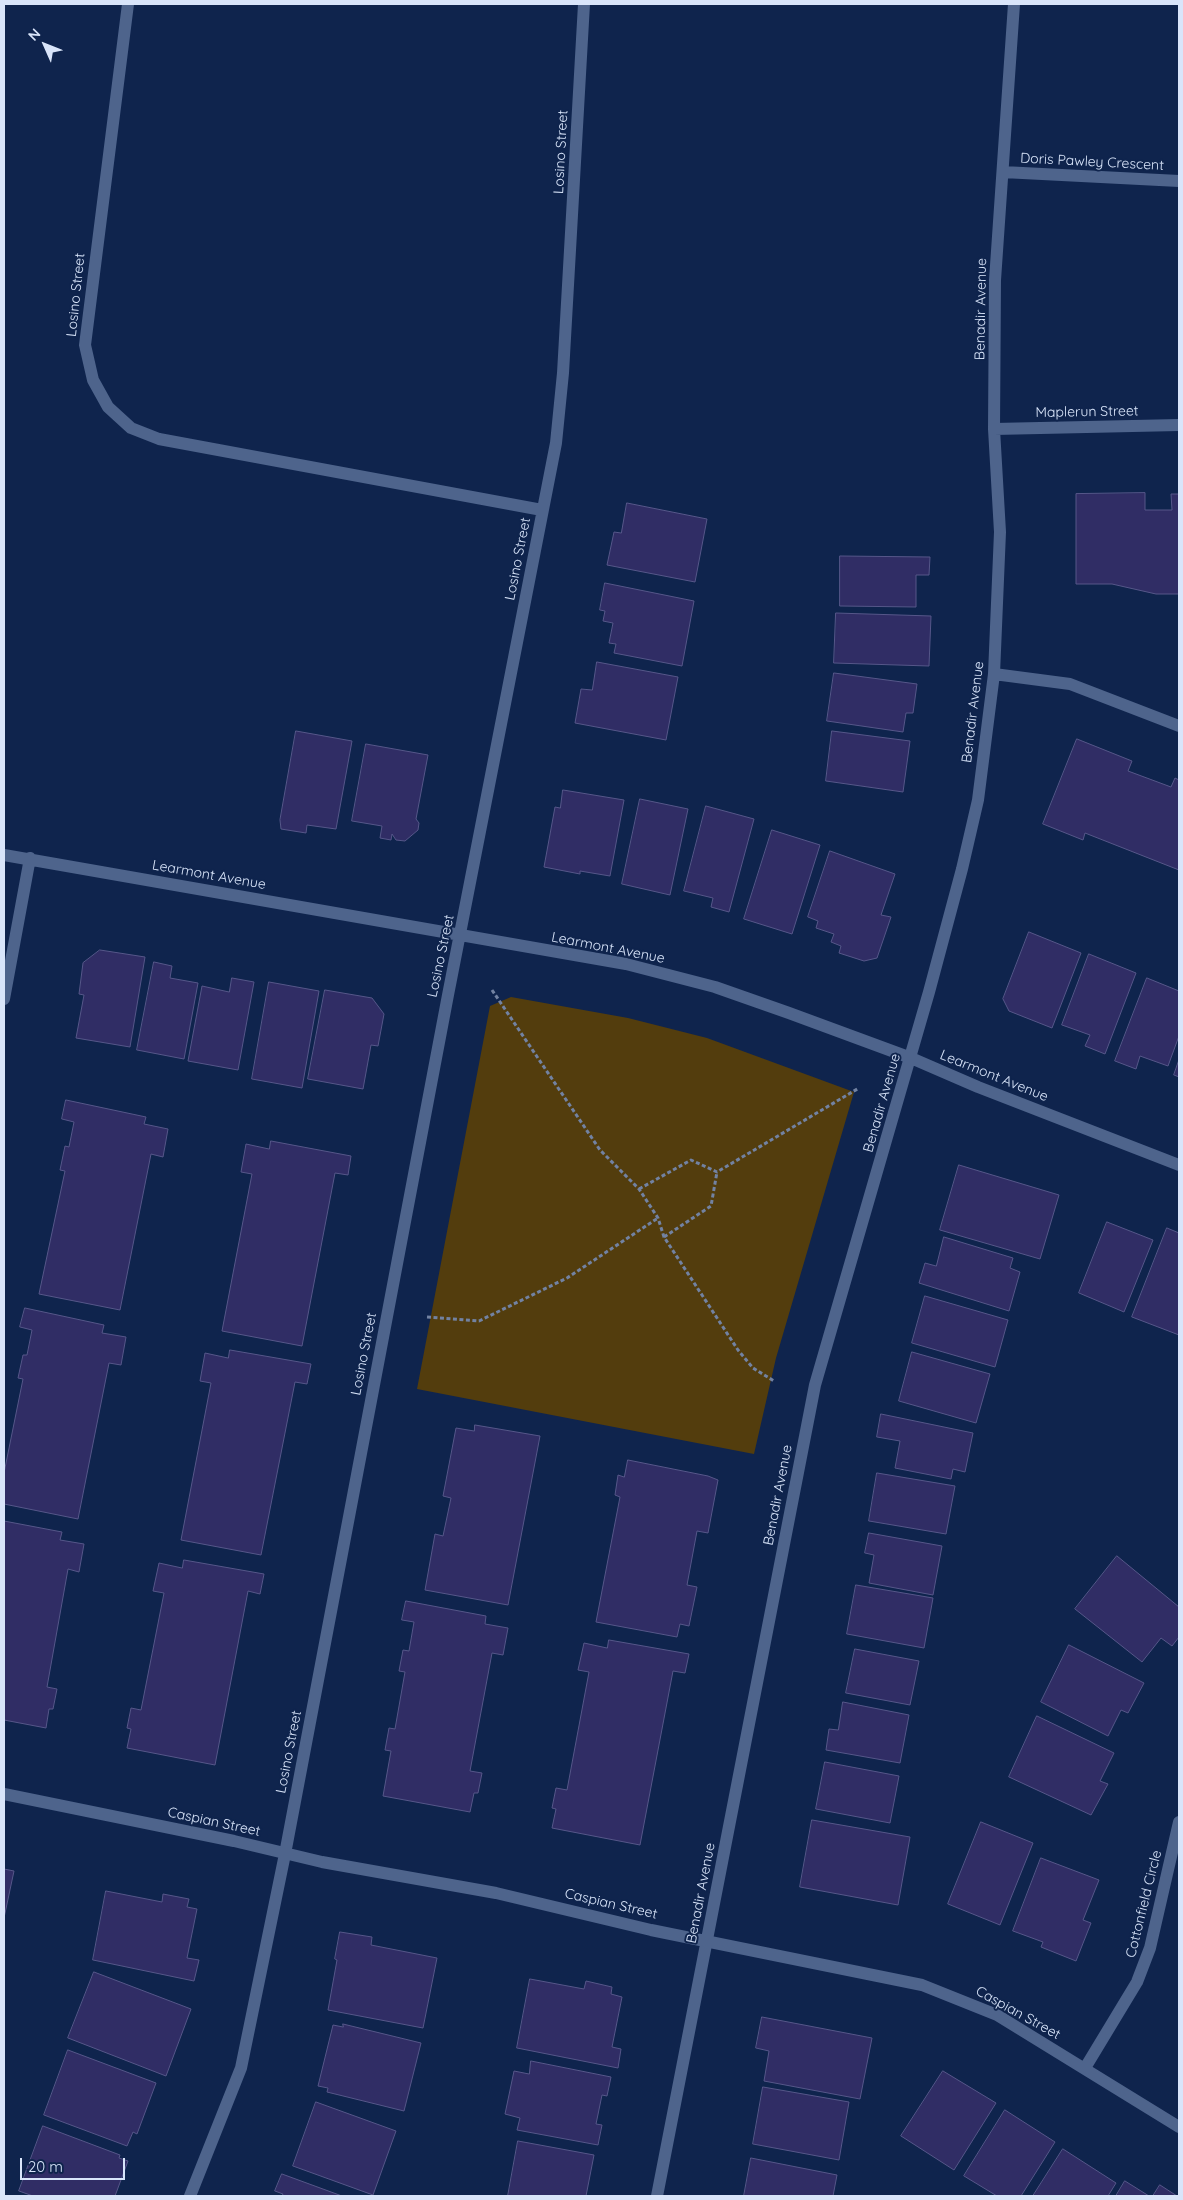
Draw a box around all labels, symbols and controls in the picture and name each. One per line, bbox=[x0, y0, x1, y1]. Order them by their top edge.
north arrow bbox=[20, 20, 70, 70]
text: N bbox=[24, 25, 44, 45]
street label: Losino Street bbox=[550, 110, 572, 194]
street label: Doris Pawley Crescent bbox=[1020, 150, 1164, 174]
street label: Losino Street bbox=[63, 252, 89, 338]
street label: Benadir Avenue bbox=[972, 258, 990, 360]
street label: Maplerun Street bbox=[1035, 403, 1139, 421]
street label: Losino Street bbox=[502, 516, 534, 602]
street label: Benadir Avenue bbox=[958, 660, 988, 764]
street label: Learmont Avenue bbox=[151, 857, 267, 893]
street label: Losino Street bbox=[424, 913, 458, 999]
street label: Learmont Avenue bbox=[550, 929, 666, 967]
street label: Learmont Avenue bbox=[938, 1047, 1050, 1105]
street label: Benadir Avenue bbox=[860, 1052, 904, 1154]
street label: Losino Street bbox=[348, 1311, 380, 1397]
street label: Benadir Avenue bbox=[760, 1443, 796, 1547]
street label: Losino Street bbox=[273, 1709, 305, 1795]
street label: Caspian Street bbox=[166, 1804, 262, 1840]
street label: Benadir Avenue bbox=[683, 1841, 719, 1945]
street label: Cottonfield Circle bbox=[1123, 1848, 1165, 1960]
street label: Caspian Street bbox=[563, 1885, 659, 1923]
street label: Caspian Street bbox=[973, 1983, 1063, 2043]
scale bar bbox=[22, 2148, 128, 2180]
text: 20 m bbox=[28, 2157, 63, 2176]

